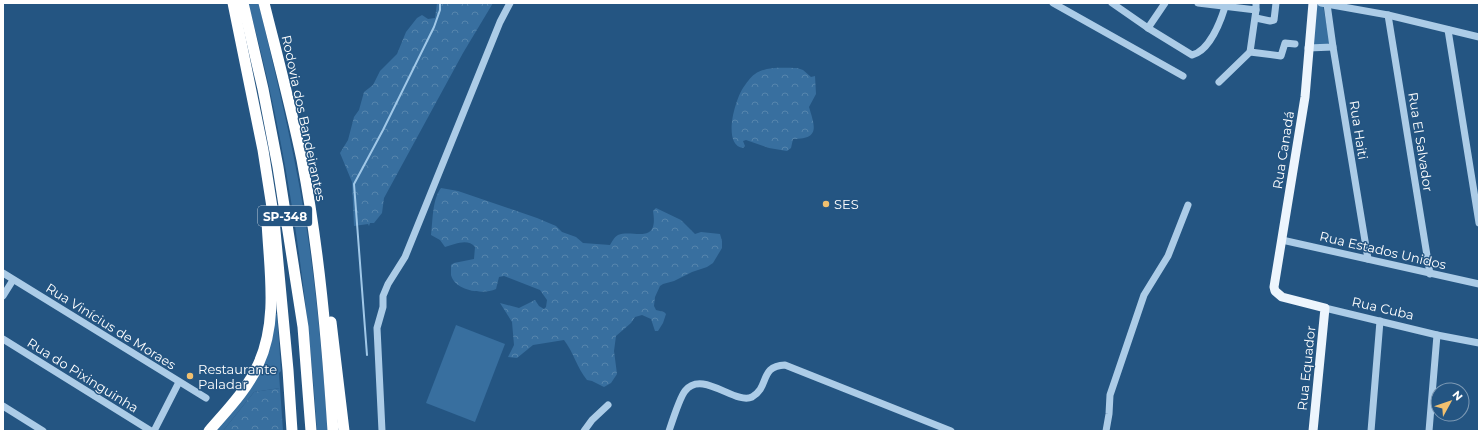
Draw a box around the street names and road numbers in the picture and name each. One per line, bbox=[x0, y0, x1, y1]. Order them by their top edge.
street label: Rodovia dos Bandeirantes bbox=[279, 33, 329, 203]
street label: Rua El Salvador bbox=[1405, 91, 1437, 193]
street label: Rua Haiti bbox=[1346, 99, 1372, 161]
street label: Rua Canadá bbox=[1269, 110, 1297, 190]
road number: SP-348 bbox=[258, 206, 312, 226]
street label: Rua Estados Unidos bbox=[1318, 228, 1448, 272]
street label: Rua Vinícius de Moraes bbox=[43, 279, 179, 373]
street label: Rua Cuba bbox=[1350, 293, 1416, 323]
street label: Rua Equador bbox=[1294, 325, 1318, 411]
street label: Rua do Pixinguinha bbox=[24, 334, 142, 416]

